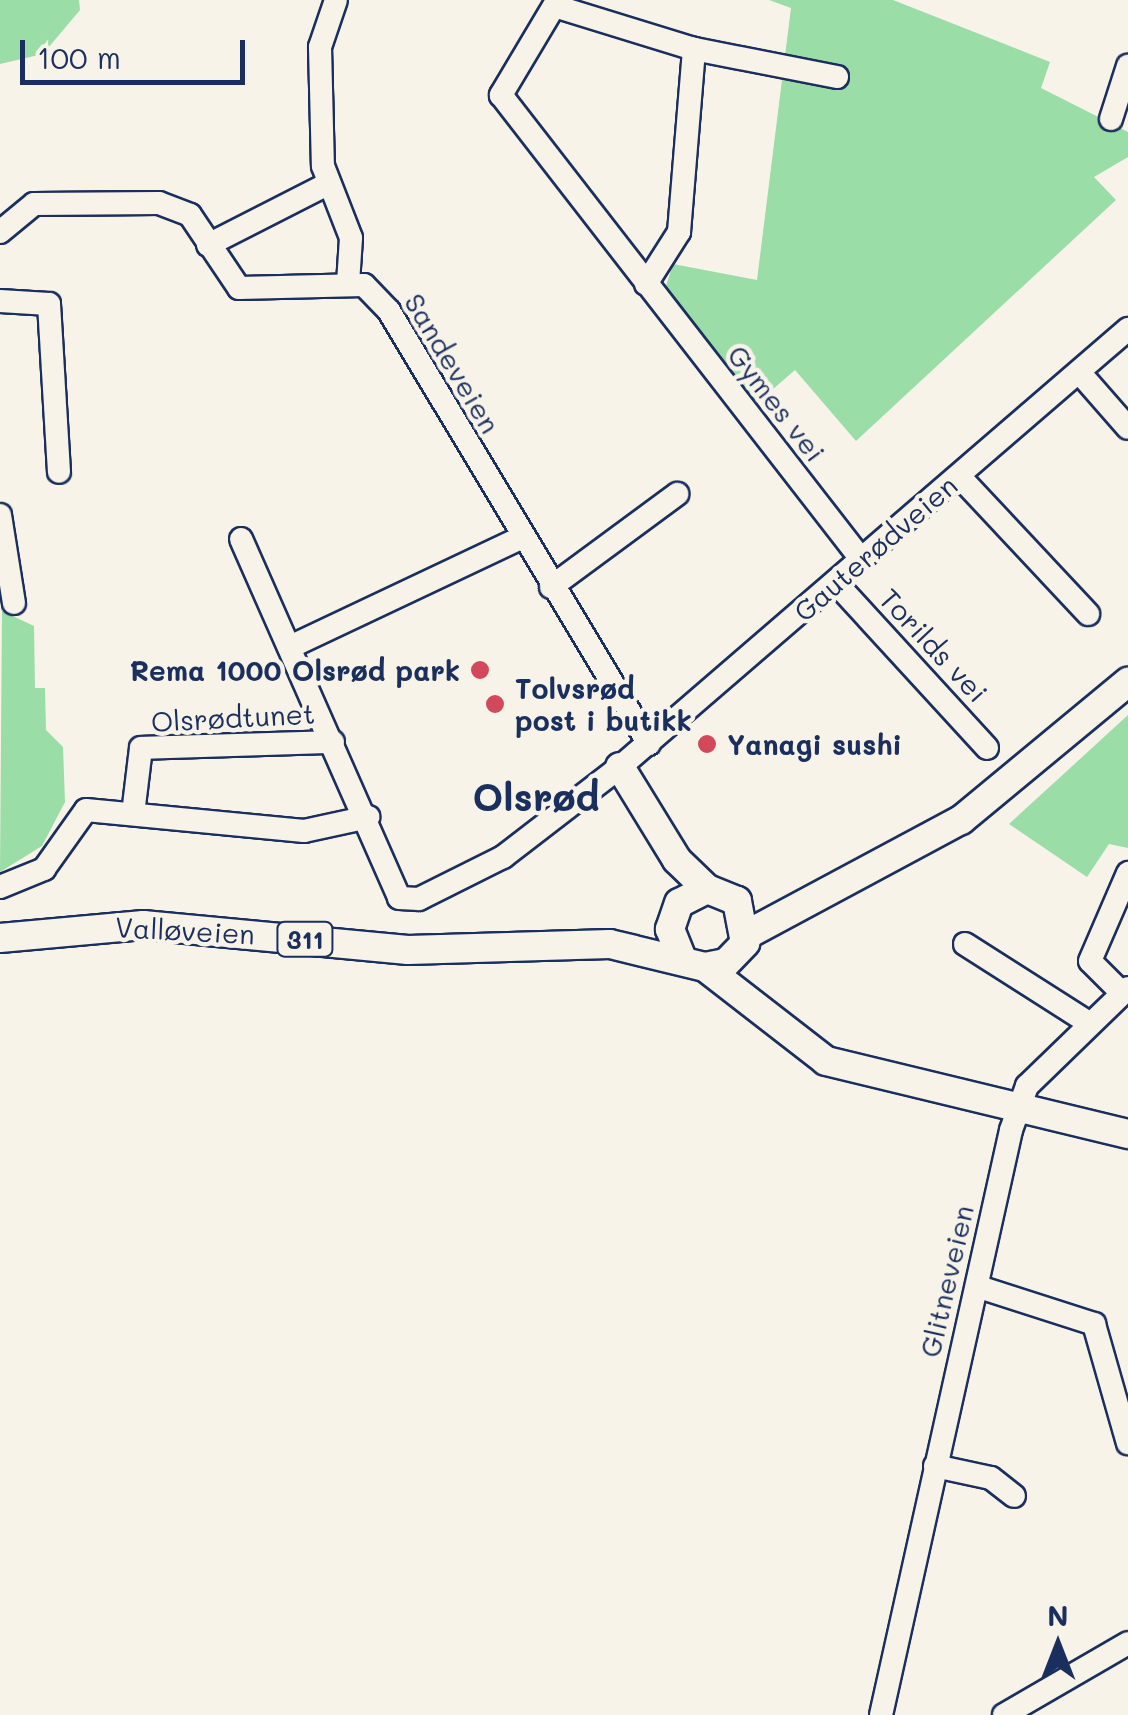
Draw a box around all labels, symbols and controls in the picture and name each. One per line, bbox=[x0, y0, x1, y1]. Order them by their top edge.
scale bar bbox=[25, 20, 250, 82]
text: 100 m bbox=[37, 37, 121, 77]
street label: Sandeveien bbox=[398, 287, 508, 439]
street label: Gymes vei bbox=[721, 338, 833, 468]
street label: Gauterødveien bbox=[786, 468, 964, 628]
street label: Torilds vei bbox=[873, 581, 995, 709]
place label: Rema 1000 Olsrød park bbox=[130, 653, 460, 687]
marker: Rema 1000 Olsrød park bbox=[469, 659, 491, 681]
place label: Tolvsrød post i butikk bbox=[515, 671, 692, 737]
marker: Tolvsrød post i butikk bbox=[484, 693, 506, 715]
street label: Olsrødtunet bbox=[150, 696, 316, 738]
place label: Yanagi sushi bbox=[727, 727, 902, 761]
marker: Yanagi sushi bbox=[696, 733, 718, 755]
district label: Olsrød bbox=[472, 774, 600, 820]
street label: Valløveien bbox=[114, 910, 256, 950]
road number: 311 bbox=[275, 919, 335, 959]
street label: Glitneveien bbox=[912, 1202, 980, 1360]
north arrow bbox=[1008, 1595, 1108, 1695]
text: N bbox=[1047, 1597, 1069, 1633]

